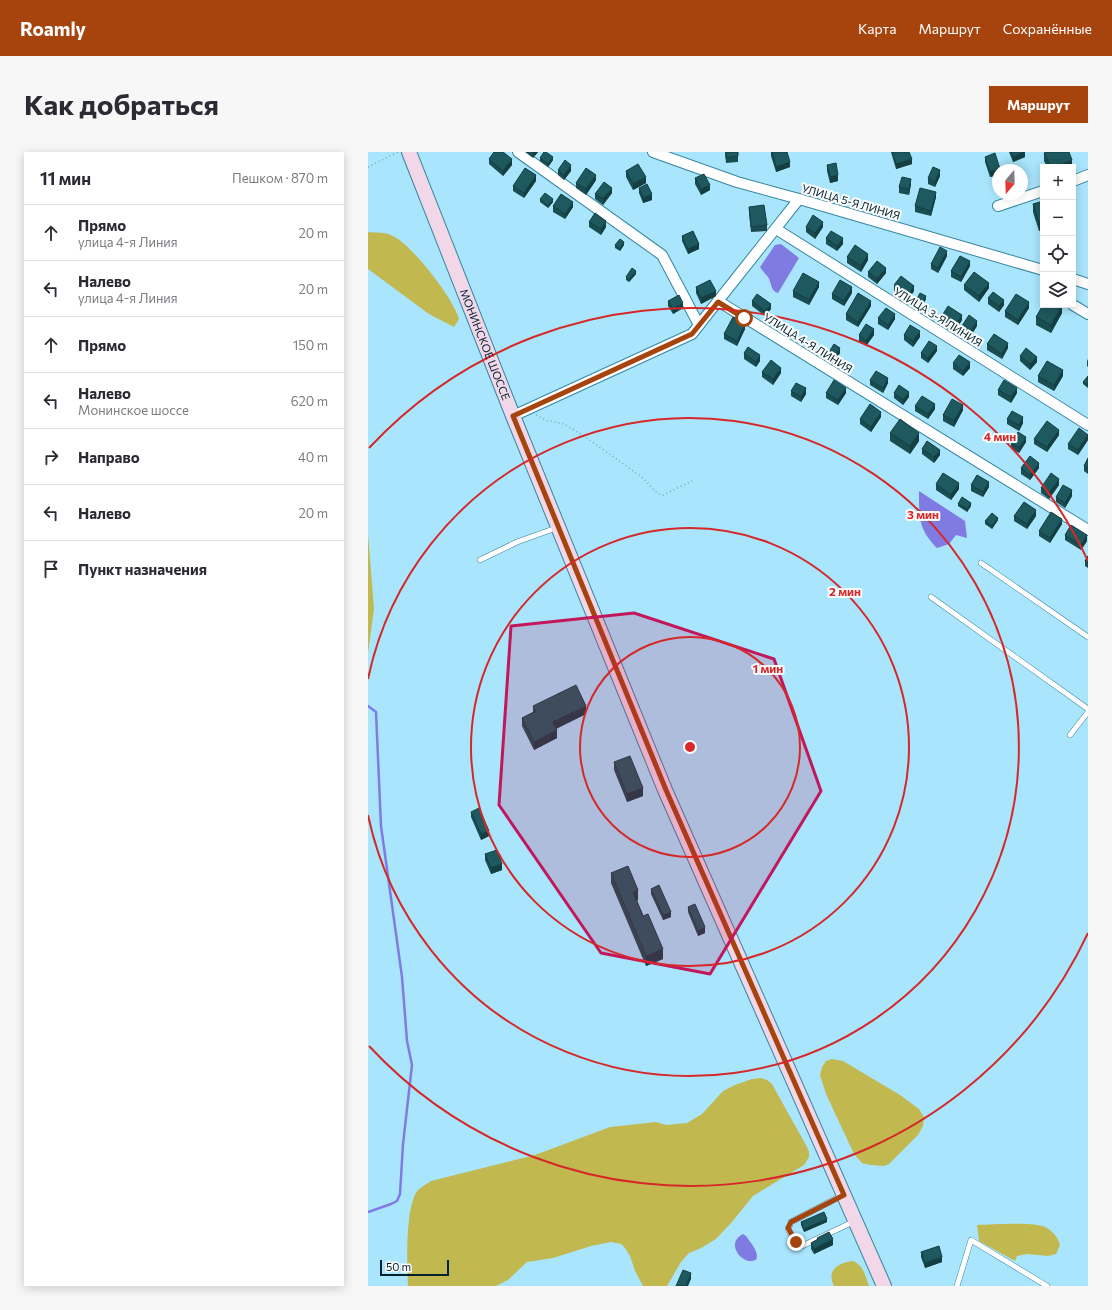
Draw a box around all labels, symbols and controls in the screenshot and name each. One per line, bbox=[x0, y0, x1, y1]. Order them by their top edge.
text: Roamly bbox=[20, 17, 86, 40]
text: Карта bbox=[858, 20, 896, 37]
text: Маршрут bbox=[918, 20, 981, 37]
text: Сохранённые bbox=[1003, 20, 1092, 37]
button: Маршрут bbox=[989, 86, 1088, 123]
text: Как добраться bbox=[24, 87, 219, 121]
north arrow bbox=[992, 164, 1028, 200]
map controls bbox=[1040, 164, 1076, 308]
button: + bbox=[1040, 164, 1076, 200]
text: 11 мин bbox=[40, 168, 91, 189]
text: Пешком · 870 m bbox=[232, 170, 328, 186]
street label: УЛИЦА 5-Я ЛИНИЯ bbox=[800, 181, 902, 222]
button: − bbox=[1040, 200, 1076, 236]
text: Прямо bbox=[78, 216, 126, 234]
icon: ahead bbox=[40, 222, 62, 244]
text: 20 m bbox=[299, 225, 328, 241]
text: улица 4-я Линия bbox=[78, 234, 178, 250]
button: locate bbox=[1040, 236, 1076, 272]
text: Налево bbox=[78, 272, 131, 290]
button: layers bbox=[1040, 272, 1076, 308]
icon: left bbox=[40, 278, 62, 300]
text: 20 m bbox=[299, 281, 328, 297]
street label: УЛИЦА 3-Я ЛИНИЯ bbox=[892, 284, 985, 349]
street label: МОНИНСКОЕ ШОССЕ bbox=[458, 287, 513, 402]
text: улица 4-я Линия bbox=[78, 290, 178, 306]
route start bbox=[735, 309, 753, 327]
street label: УЛИЦА 4-Я ЛИНИЯ bbox=[761, 310, 855, 375]
icon: ahead bbox=[40, 334, 62, 356]
text: Прямо bbox=[78, 336, 126, 354]
text: 150 m bbox=[293, 337, 328, 353]
text: Налево bbox=[78, 384, 131, 402]
icon: left bbox=[40, 390, 62, 412]
text: 620 m bbox=[291, 393, 328, 409]
text: Монинское шоссе bbox=[78, 402, 189, 418]
text: 4 мин bbox=[984, 429, 1016, 443]
icon: right bbox=[40, 446, 62, 468]
text: Направо bbox=[78, 448, 140, 466]
text: 40 m bbox=[298, 449, 328, 465]
icon: left bbox=[40, 502, 62, 524]
text: Налево bbox=[78, 504, 131, 522]
text: 20 m bbox=[299, 505, 328, 521]
text: 3 мин bbox=[907, 507, 939, 521]
icon: arrive bbox=[40, 558, 62, 580]
text: Пункт назначения bbox=[78, 560, 207, 578]
text: 2 мин bbox=[829, 584, 861, 598]
text: 1 мин bbox=[753, 661, 783, 675]
centre of rings bbox=[683, 740, 697, 754]
route end bbox=[787, 1233, 805, 1251]
scale bar bbox=[380, 1258, 449, 1277]
text: 50 m bbox=[386, 1260, 411, 1273]

